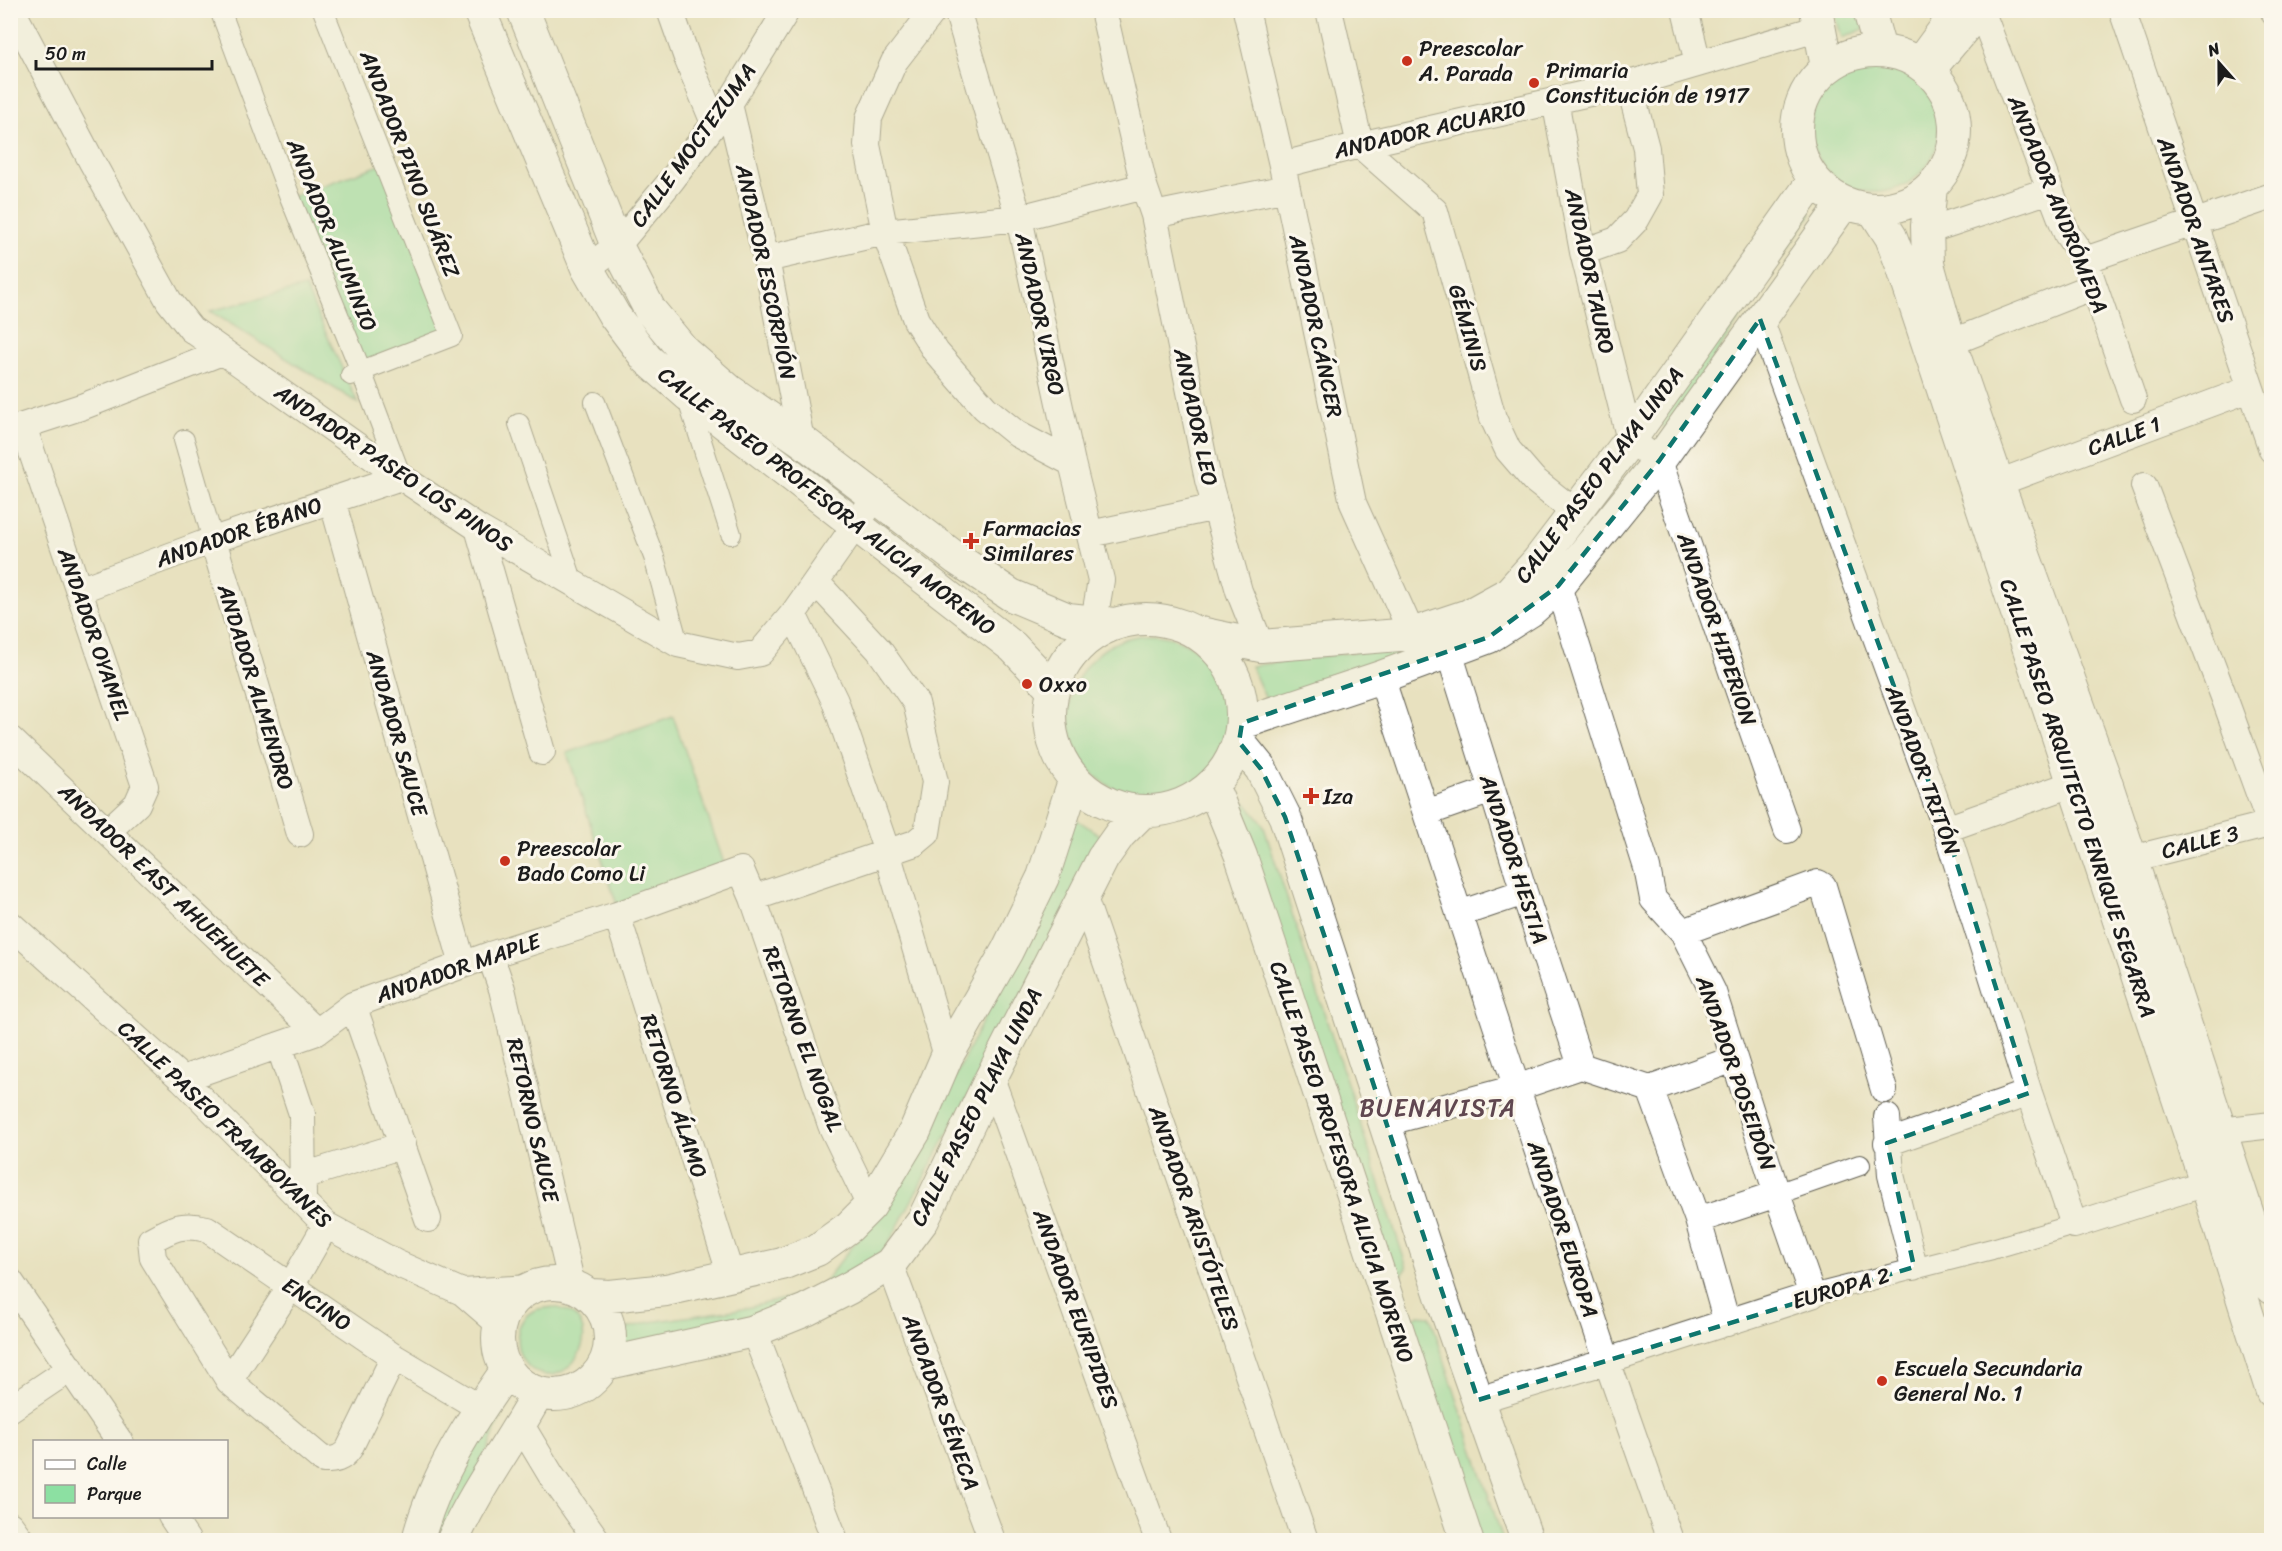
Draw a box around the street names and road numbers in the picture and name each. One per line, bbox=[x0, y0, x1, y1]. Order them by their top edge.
street label: ANDADOR PINO SUÁREZ bbox=[348, 44, 472, 284]
street label: CALLE MOCTEZUMA bbox=[620, 54, 766, 236]
street label: ANDADOR ACUARIO bbox=[1329, 88, 1530, 170]
street label: ANDADOR ANDRÓMEDA bbox=[1996, 88, 2120, 319]
street label: ANDADOR ANTARES bbox=[2145, 130, 2246, 329]
street label: ANDADOR ALUMINIO bbox=[275, 132, 389, 338]
street label: ANDADOR ESCORPIÓN bbox=[724, 159, 808, 384]
street label: ANDADOR TAURO bbox=[1553, 183, 1627, 358]
street label: ANDADOR VIRGO bbox=[1003, 228, 1076, 399]
street label: ANDADOR CÁNCER bbox=[1277, 230, 1354, 421]
street label: GÉMINIS bbox=[1437, 280, 1499, 377]
street label: ANDADOR LEO bbox=[1162, 343, 1230, 490]
street label: CALLE PASEO PROFESORA ALICIA MORENO bbox=[649, 356, 1005, 646]
street label: CALLE PASEO PLAYA LINDA bbox=[1504, 358, 1694, 592]
street label: ANDADOR PASEO LOS PINOS bbox=[266, 373, 522, 563]
street label: CALLE 1 bbox=[2082, 405, 2166, 467]
street label: ANDADOR ÉBANO bbox=[149, 485, 328, 579]
street label: ANDADOR HIPERION bbox=[1665, 526, 1769, 732]
street label: ANDADOR OYAMEL bbox=[46, 541, 142, 727]
street label: CALLE PASEO ARQUITECTO ENRIQUE SEGARRA bbox=[1988, 573, 2168, 1023]
street label: ANDADOR ALMENDRO bbox=[206, 578, 306, 795]
street label: ANDADOR SAUCE bbox=[354, 644, 440, 823]
street label: ANDADOR TRITÓN bbox=[1874, 678, 1972, 861]
street label: ANDADOR HESTIA bbox=[1468, 768, 1560, 949]
street label: ANDADOR EAST AHUEHUETE bbox=[48, 772, 280, 998]
street label: CALLE 3 bbox=[2157, 814, 2243, 870]
street label: ANDADOR MAPLE bbox=[369, 921, 547, 1015]
street label: RETORNO EL NOGAL bbox=[751, 940, 855, 1138]
street label: CALLE PASEO PROFESORA ALICIA MORENO bbox=[1258, 956, 1426, 1368]
street label: ANDADOR POSEIDÓN bbox=[1684, 969, 1788, 1176]
street label: CALLE PASEO PLAYA LINDA bbox=[899, 981, 1053, 1233]
street label: RETORNO ÁLAMO bbox=[629, 1009, 719, 1183]
street label: CALLE PASEO FRAMBOYANES bbox=[108, 1010, 342, 1238]
street label: RETORNO SAUCE bbox=[495, 1034, 571, 1208]
street label: ANDADOR ARISTÓTELES bbox=[1137, 1099, 1251, 1336]
street label: ANDADOR EUROPA bbox=[1516, 1134, 1610, 1323]
street label: ANDADOR EURIPIDES bbox=[1021, 1202, 1130, 1415]
street label: EUROPA 2 bbox=[1788, 1255, 1895, 1321]
street label: ENCINO bbox=[274, 1266, 360, 1342]
street label: ANDADOR SÉNECA bbox=[891, 1307, 991, 1496]

